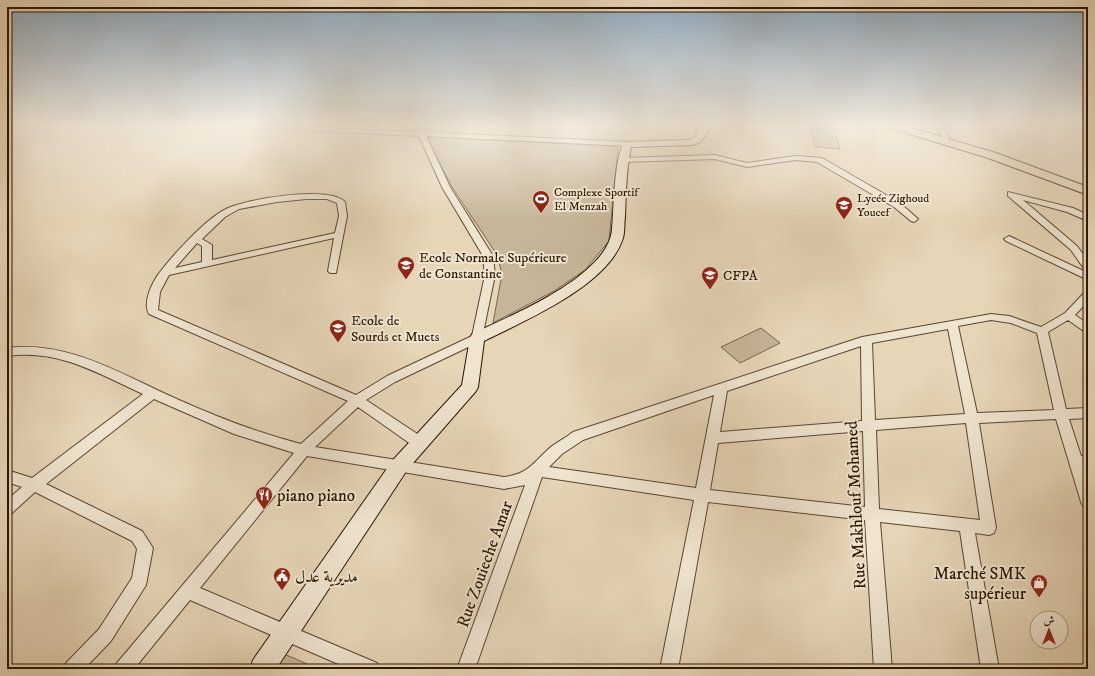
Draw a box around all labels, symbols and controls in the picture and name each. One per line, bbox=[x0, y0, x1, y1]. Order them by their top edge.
place label: Complexe Sportif El Menzah bbox=[554, 185, 640, 214]
sports icon: Complexe Sportif El Menzah bbox=[531, 189, 551, 214]
place label: Lycée Zighoud Youcef bbox=[857, 191, 929, 220]
school or university icon: Lycée Zighoud Youcef bbox=[834, 195, 854, 220]
place label: Ecole Normale Supérieure de Constantine bbox=[419, 249, 567, 283]
school or university icon: Ecole Normale Supérieure de Constantine bbox=[396, 255, 416, 280]
school or university icon: CFPA bbox=[700, 265, 720, 290]
place label: CFPA bbox=[723, 267, 759, 285]
place label: Ecole de Sourds et Muets bbox=[351, 312, 440, 346]
school or university icon: Ecole de Sourds et Muets bbox=[328, 318, 348, 343]
street label: Rue Makhlouf Mohamed bbox=[841, 420, 871, 590]
restaurant icon: piano piano bbox=[254, 485, 274, 510]
place label: piano piano bbox=[276, 485, 355, 507]
street label: Rue Zouieche Amar bbox=[452, 497, 518, 631]
place label: Marché SMK supérieur bbox=[934, 563, 1027, 605]
public building icon: مديرية عدل bbox=[272, 566, 292, 591]
place label: مديرية عدل bbox=[295, 566, 358, 588]
shop icon: Marché SMK supérieur bbox=[1029, 573, 1049, 598]
north arrow bbox=[1029, 610, 1069, 650]
text: ش bbox=[1044, 614, 1055, 628]

